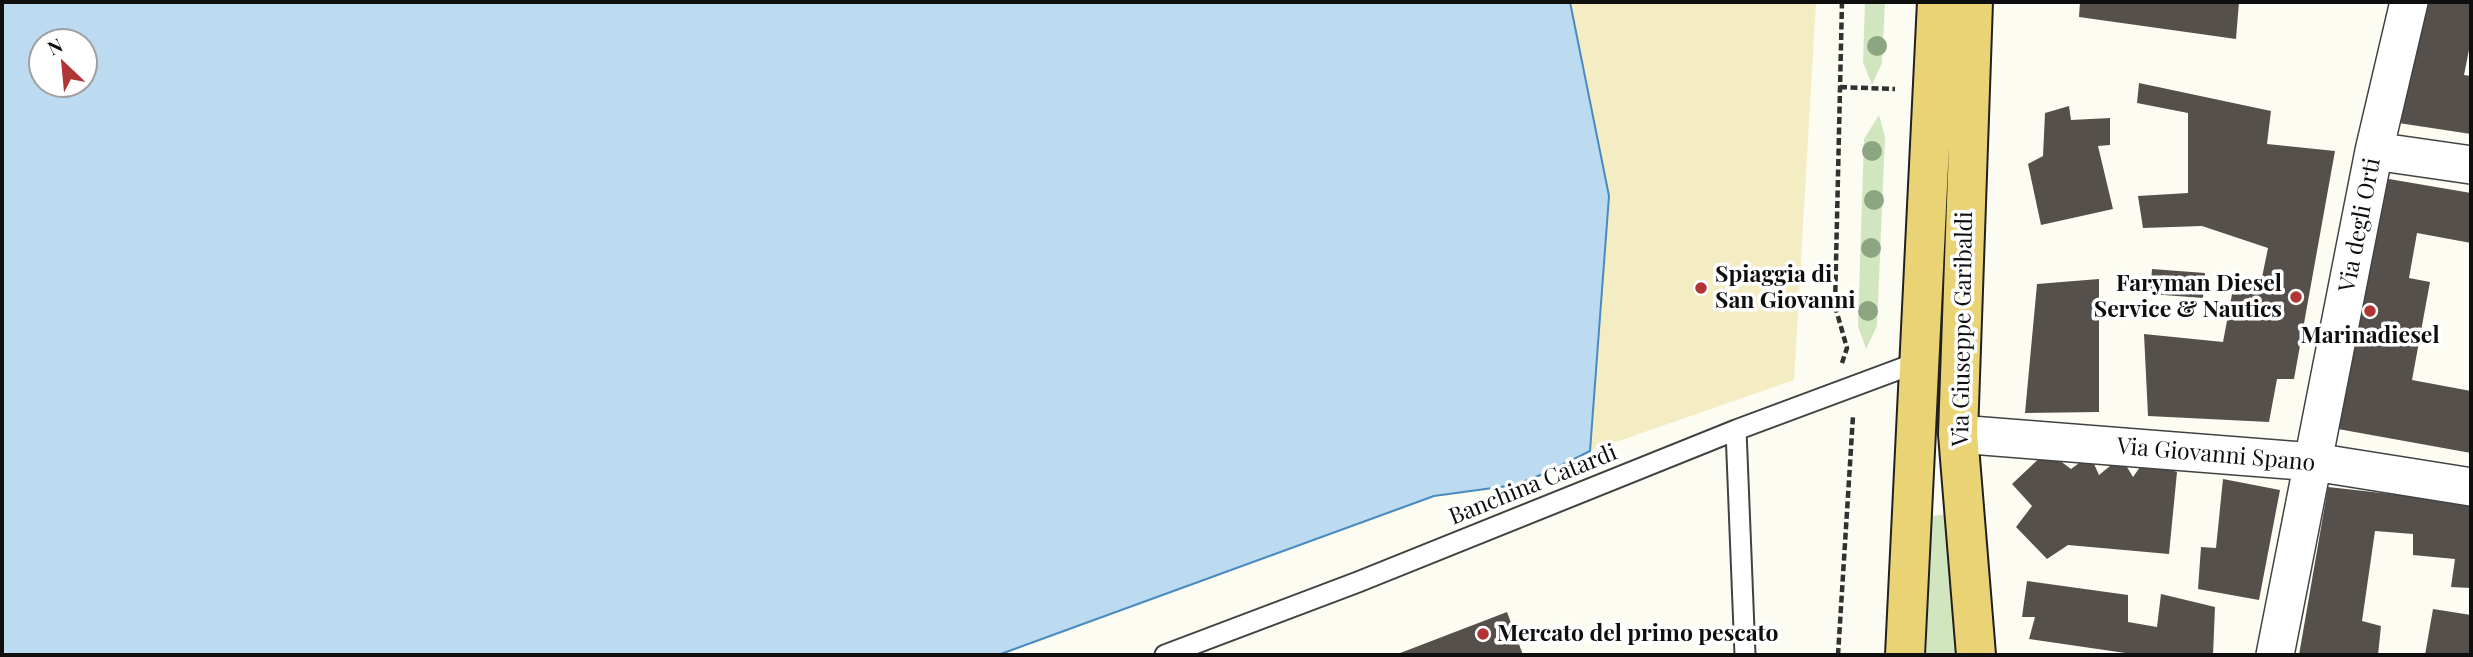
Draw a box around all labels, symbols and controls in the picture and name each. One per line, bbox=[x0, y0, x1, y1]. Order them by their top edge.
north arrow bbox=[28, 28, 98, 98]
text: N bbox=[43, 31, 67, 61]
street label: Via degli Orti bbox=[2333, 156, 2387, 294]
street label: Via Giuseppe Garibaldi bbox=[1947, 211, 1979, 447]
place label: Spiaggia di San Giovanni bbox=[1715, 261, 1856, 315]
place label: Faryman Diesel Service & Nautics bbox=[2094, 270, 2282, 324]
marker: Spiaggia di San Giovanni bbox=[1693, 280, 1709, 296]
marker: Faryman Diesel Service & Nautics bbox=[2288, 289, 2304, 305]
marker: Marinadiesel bbox=[2362, 303, 2378, 319]
place label: Marinadiesel bbox=[2300, 322, 2440, 350]
street label: Via Giovanni Spano bbox=[2116, 433, 2316, 477]
street label: Banchina Catardi bbox=[1445, 439, 1621, 531]
place label: Mercato del primo pescato bbox=[1497, 620, 1779, 648]
marker: Mercato del primo pescato bbox=[1475, 626, 1491, 642]

